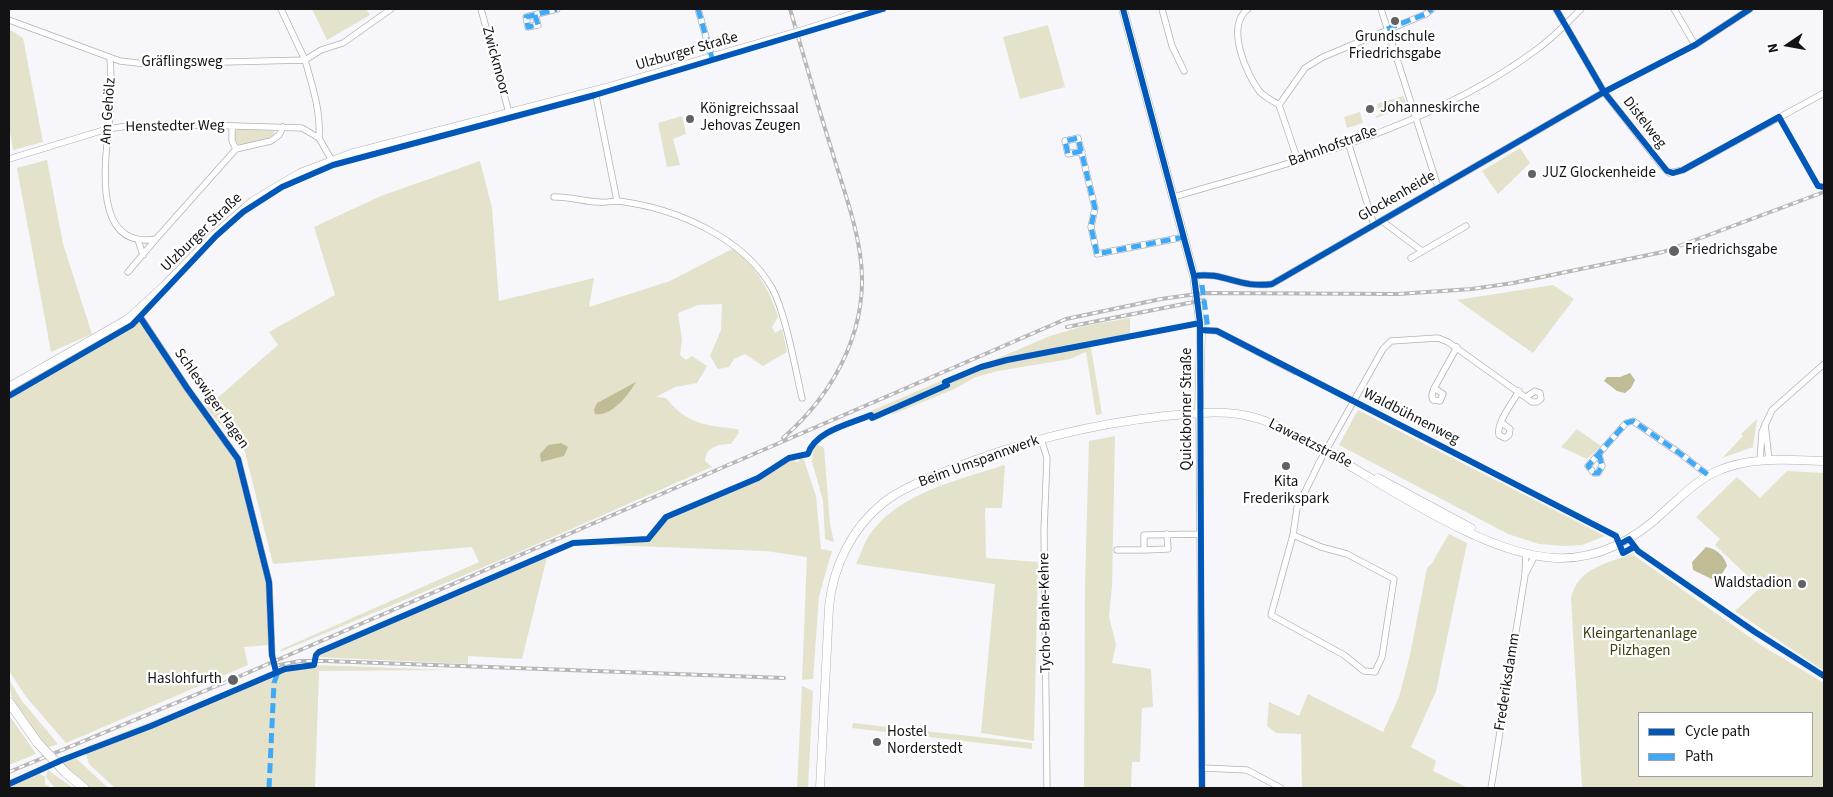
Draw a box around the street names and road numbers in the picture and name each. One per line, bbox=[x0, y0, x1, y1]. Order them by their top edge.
street label: Zwickmoor bbox=[477, 25, 513, 97]
street label: Ulzburger Straße bbox=[634, 29, 740, 75]
street label: Gräflingsweg bbox=[141, 54, 223, 72]
street label: Am Gehölz bbox=[98, 77, 120, 145]
street label: Distelweg bbox=[1618, 94, 1670, 152]
street label: Henstedter Weg bbox=[125, 117, 225, 137]
street label: Bahnhofstraße bbox=[1286, 123, 1380, 171]
street label: Glockenheide bbox=[1355, 168, 1439, 226]
street label: Ulzburger Straße bbox=[158, 190, 246, 276]
street label: Schleswiger Hagen bbox=[170, 345, 252, 453]
street label: Quickborner Straße bbox=[1179, 348, 1197, 470]
street label: Waldbühnenweg bbox=[1360, 385, 1462, 449]
street label: Lawaetzstraße bbox=[1265, 415, 1355, 473]
street label: Beim Umspannwerk bbox=[916, 432, 1042, 492]
street label: Tycho-Brahe-Kehre bbox=[1036, 552, 1056, 674]
street label: Frederiksdamm bbox=[1491, 632, 1525, 732]

